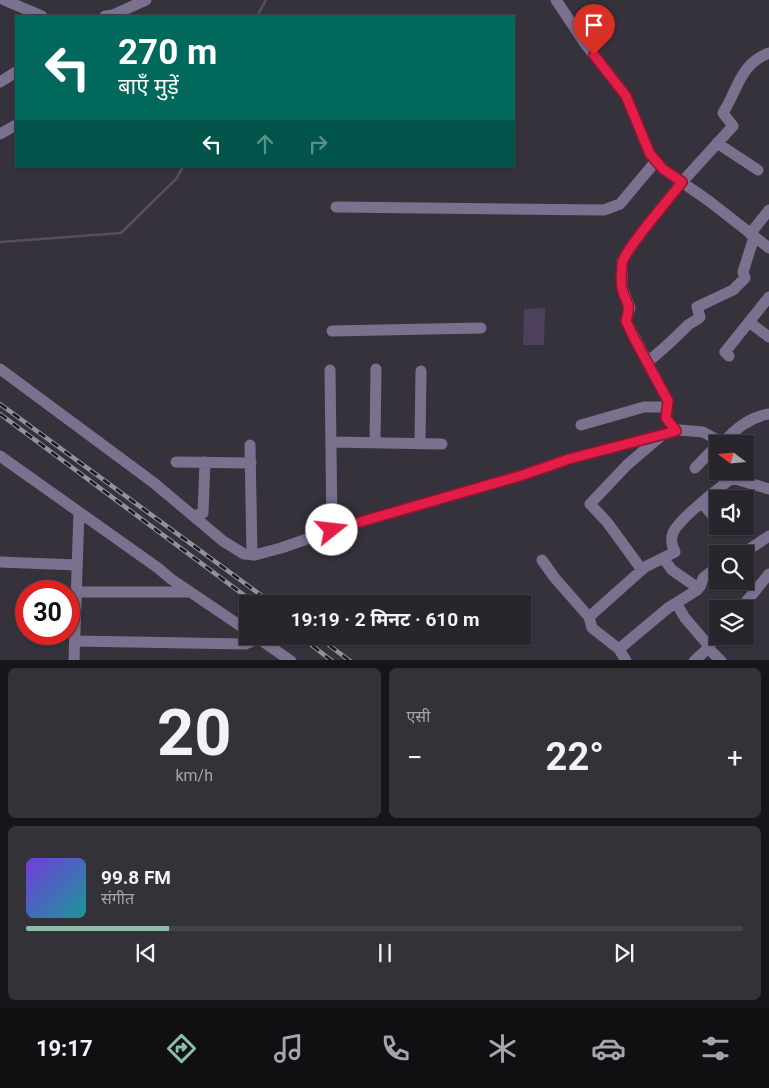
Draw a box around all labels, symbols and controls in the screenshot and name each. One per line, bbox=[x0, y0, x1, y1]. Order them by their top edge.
pin bbox=[573, 4, 615, 55]
icon: arrive bbox=[580, 11, 608, 39]
text: 270 m bbox=[118, 32, 217, 73]
icon: left bbox=[35, 35, 100, 100]
text: बाएँ मुड़ें bbox=[118, 74, 179, 99]
icon: left bbox=[198, 130, 226, 158]
icon: ahead bbox=[251, 130, 279, 158]
icon: right bbox=[304, 130, 332, 158]
north arrow bbox=[709, 435, 754, 480]
map controls bbox=[709, 435, 754, 645]
button: sound bbox=[709, 490, 754, 535]
position arrow bbox=[305, 503, 357, 555]
button: search bbox=[709, 545, 754, 590]
speed limit sign: 30 bbox=[15, 580, 80, 645]
button: layers bbox=[709, 600, 754, 645]
text: 19:19 · 2 मिनट · 610 m bbox=[291, 608, 479, 631]
text: 20 bbox=[157, 695, 232, 771]
text: एसी bbox=[407, 707, 430, 726]
text: 22° bbox=[546, 735, 604, 779]
text: − bbox=[407, 741, 423, 774]
text: + bbox=[727, 741, 743, 774]
text: km/h bbox=[175, 766, 213, 785]
text: 99.8 FM bbox=[101, 866, 171, 889]
text: संगीत bbox=[101, 889, 134, 908]
icon: previous bbox=[132, 939, 160, 967]
icon: pause bbox=[371, 939, 399, 967]
icon: next bbox=[610, 939, 638, 967]
icon: directions bbox=[164, 1031, 199, 1066]
icon: music bbox=[271, 1031, 306, 1066]
icon: phone bbox=[378, 1031, 413, 1066]
icon: climate bbox=[485, 1031, 520, 1066]
icon: car bbox=[591, 1031, 626, 1066]
icon: filters bbox=[698, 1031, 733, 1066]
text: 19:17 bbox=[36, 1036, 93, 1061]

